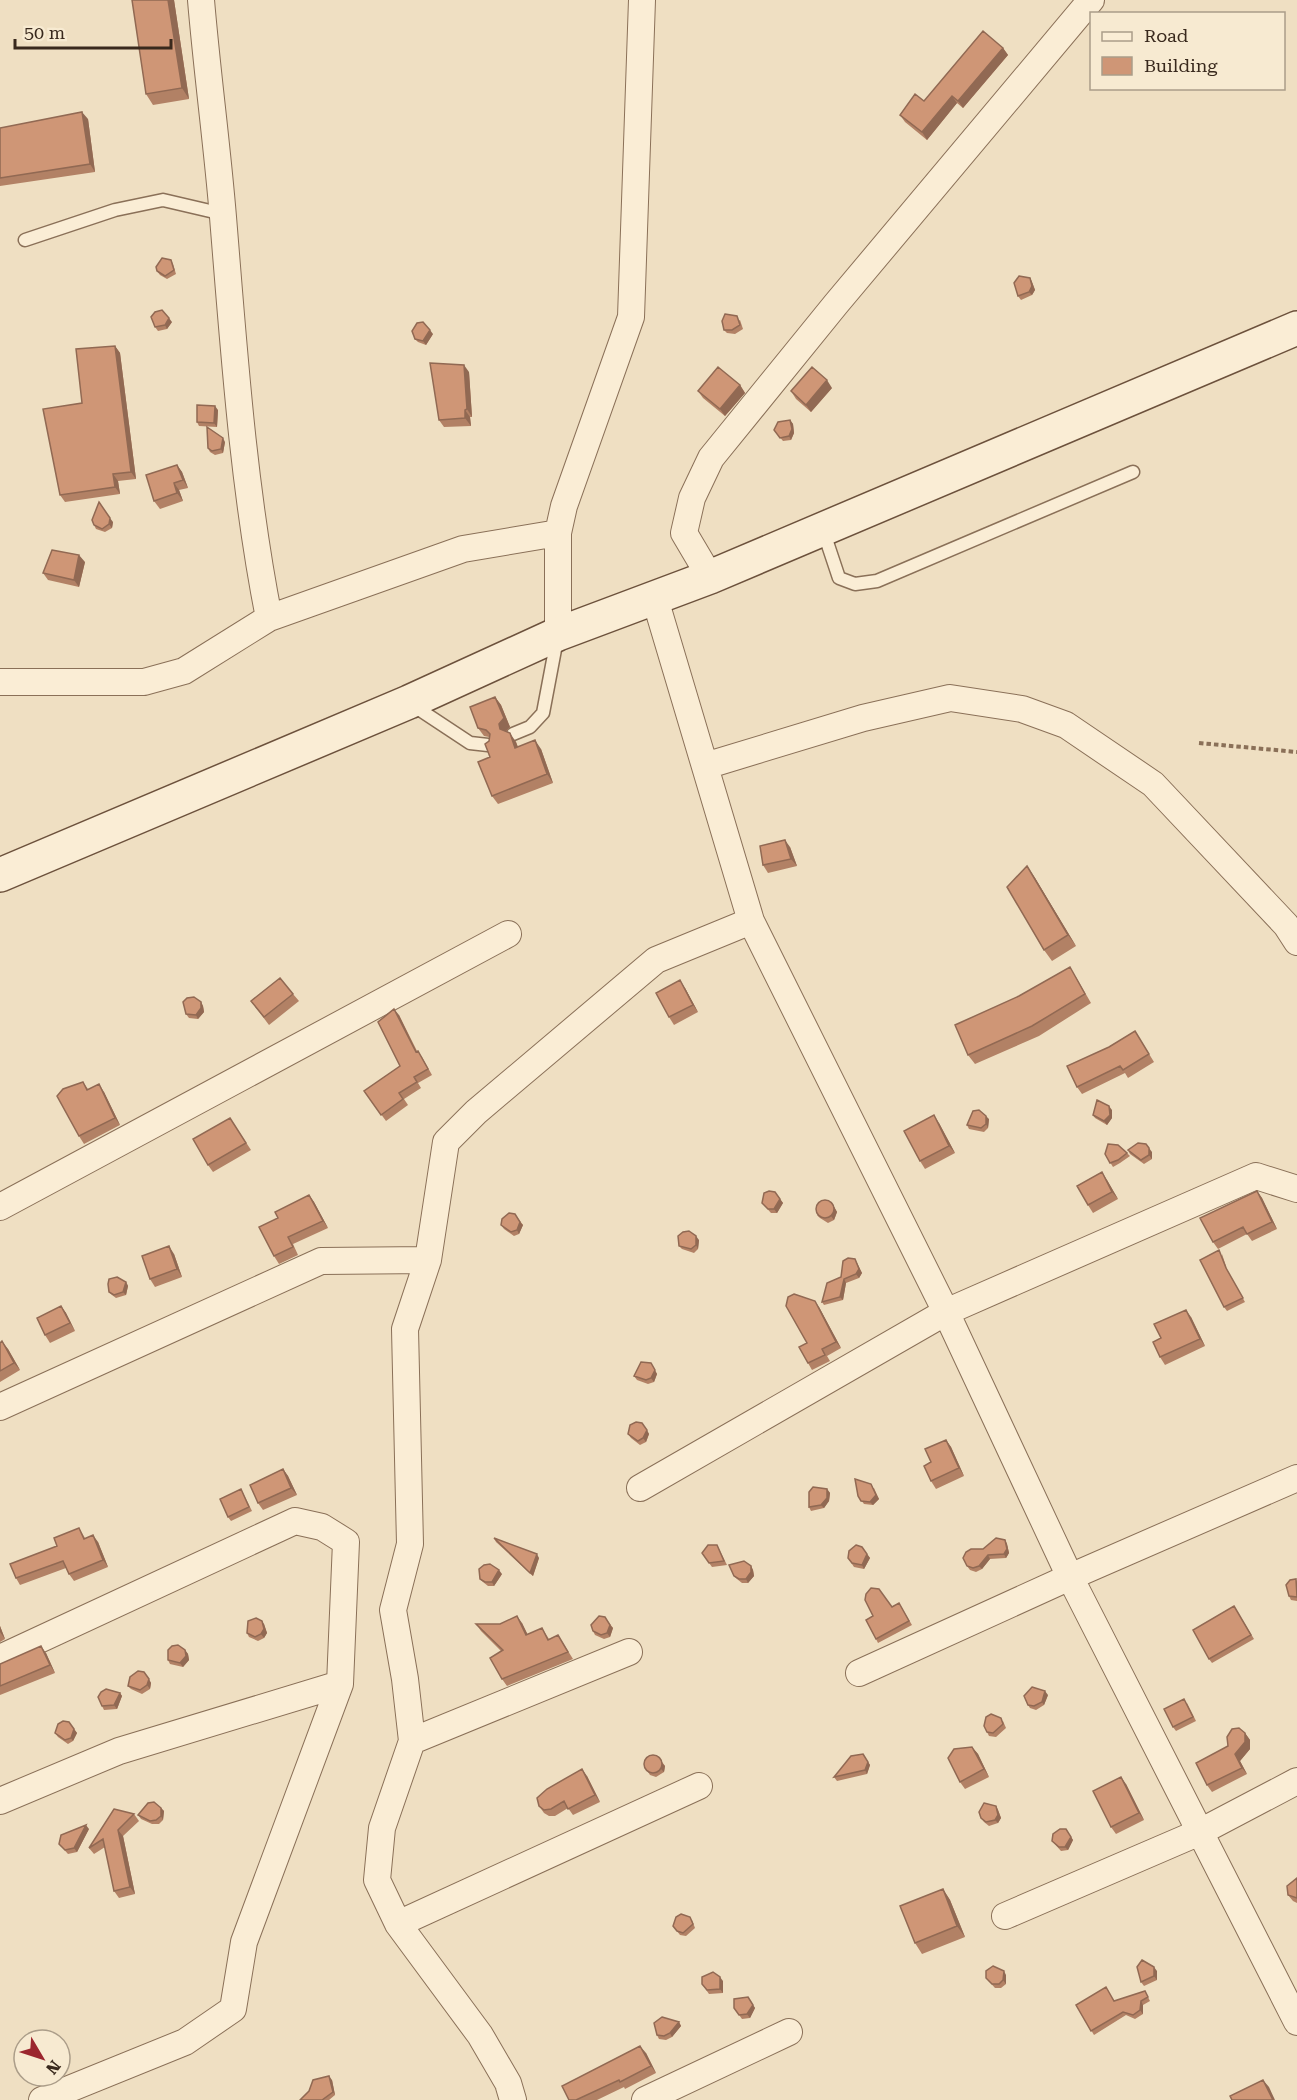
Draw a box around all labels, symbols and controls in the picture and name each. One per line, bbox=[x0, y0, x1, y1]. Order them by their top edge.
scale bar bbox=[15, 12, 171, 50]
legend bbox=[1090, 12, 1285, 90]
text: 50 m bbox=[24, 22, 65, 43]
text: Road bbox=[1144, 25, 1189, 46]
text: Building bbox=[1144, 55, 1218, 76]
north arrow bbox=[12, 2028, 72, 2088]
text: N bbox=[42, 2056, 65, 2078]

